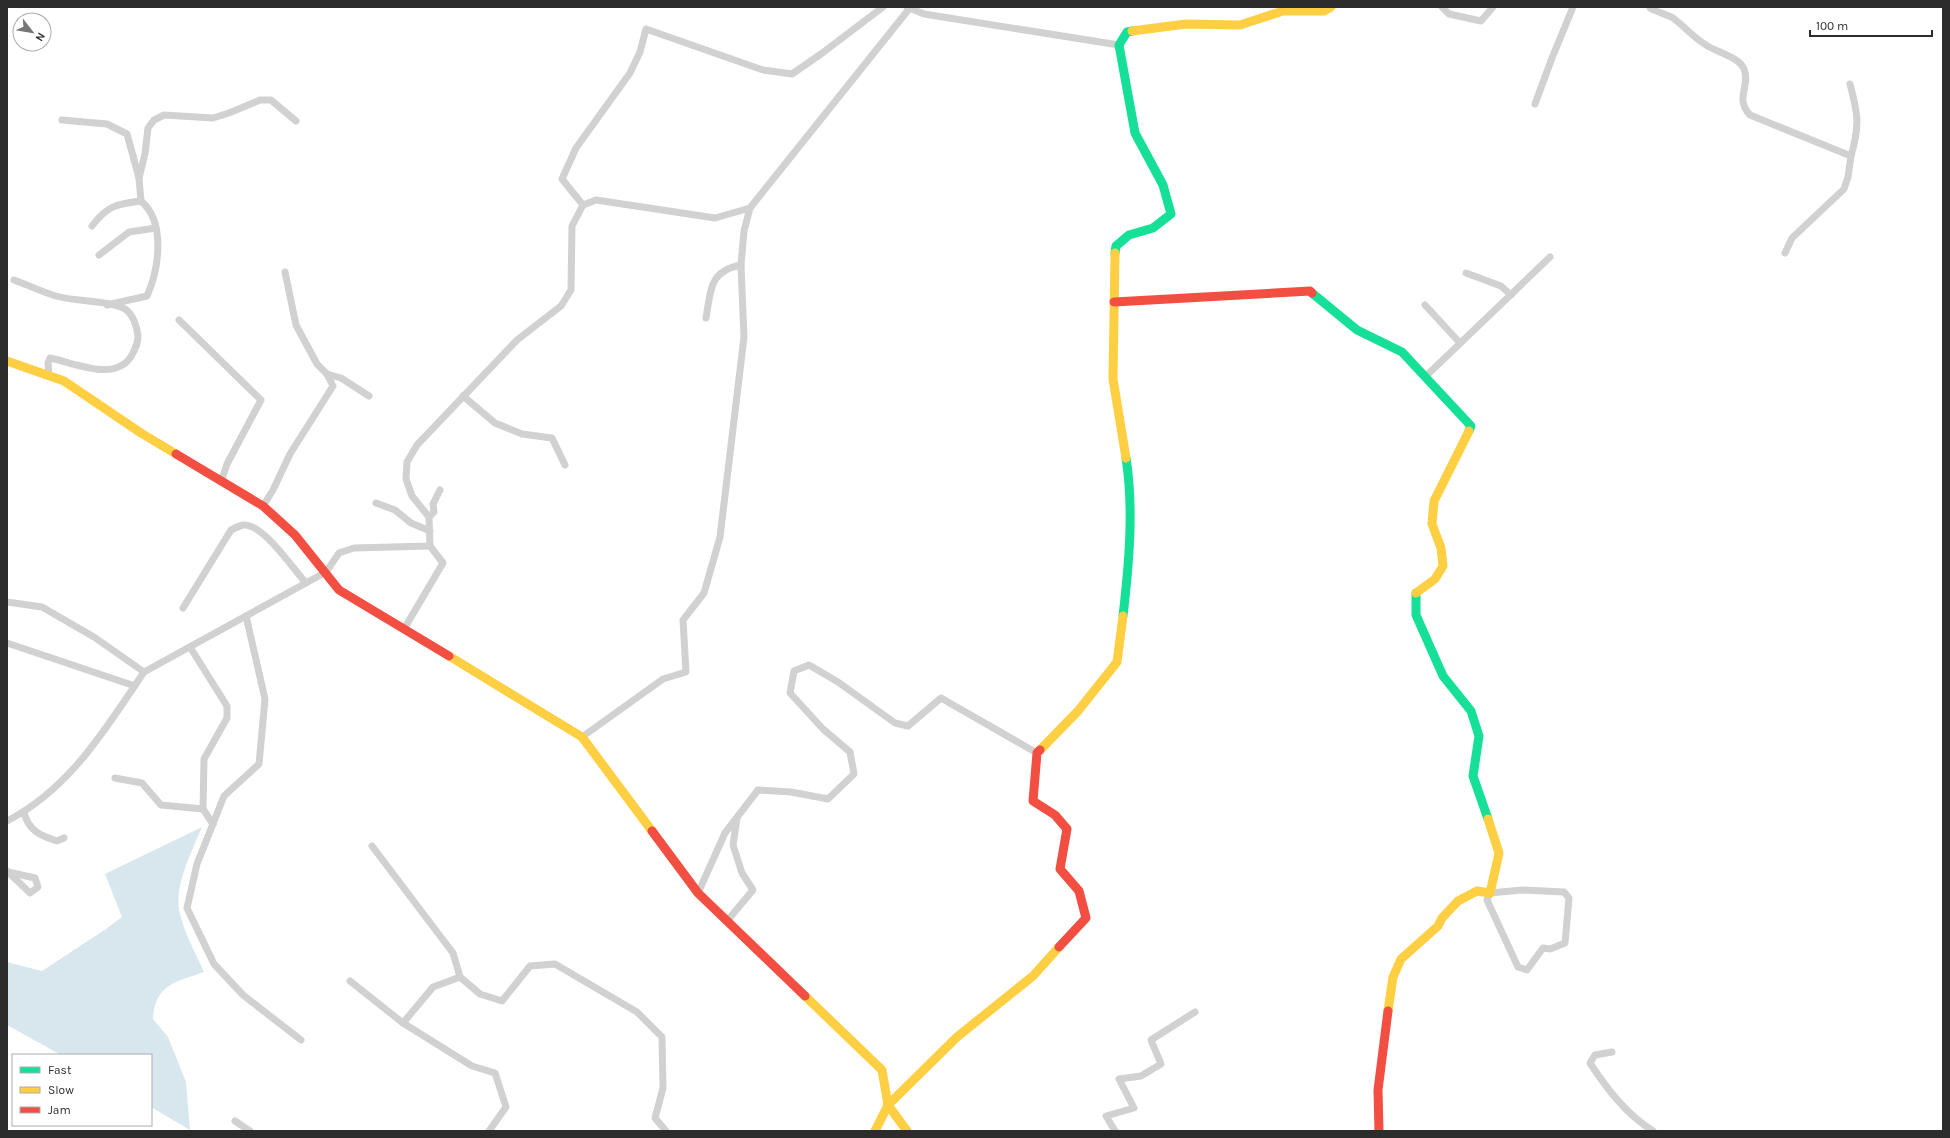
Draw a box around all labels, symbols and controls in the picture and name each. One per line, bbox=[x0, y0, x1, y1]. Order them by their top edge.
north arrow bbox=[12, 12, 52, 52]
scale bar bbox=[1810, 12, 1932, 38]
text: 100 m bbox=[1816, 19, 1848, 33]
text: N bbox=[33, 30, 48, 44]
legend bbox=[12, 1054, 152, 1126]
text: Fast bbox=[48, 1063, 72, 1077]
text: Slow bbox=[48, 1083, 74, 1097]
text: Jam bbox=[48, 1103, 71, 1117]

